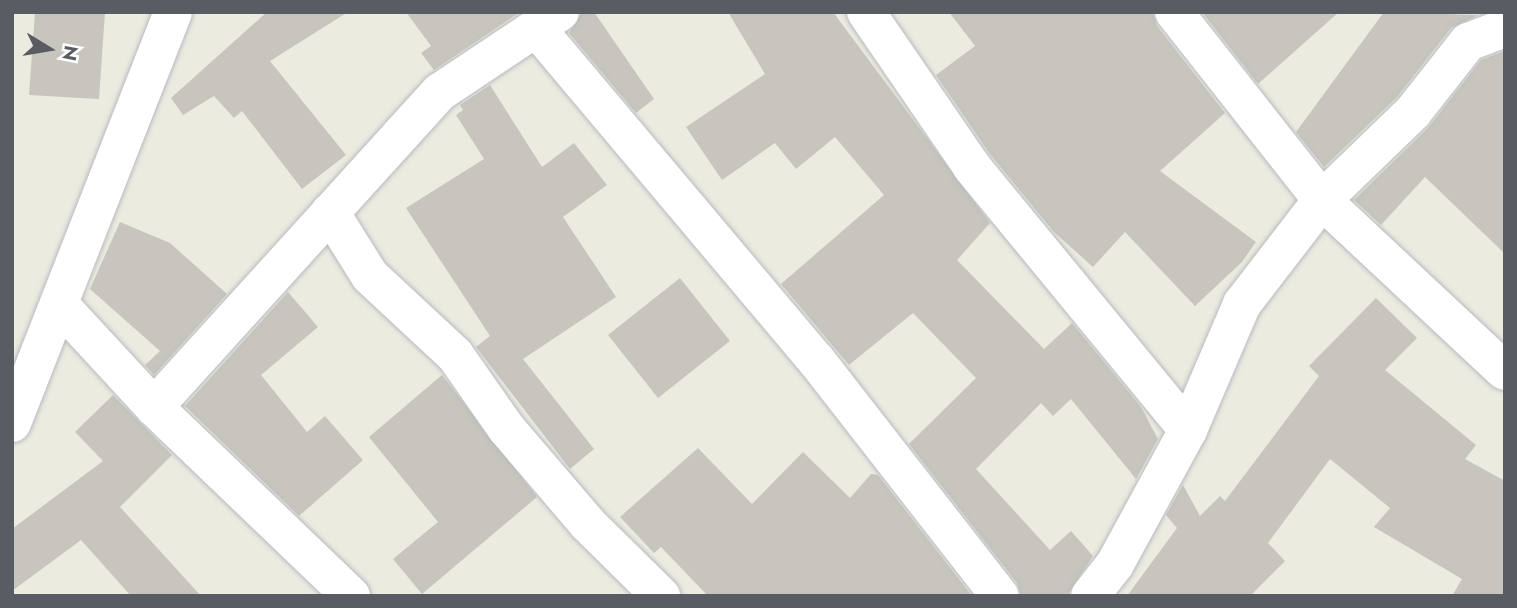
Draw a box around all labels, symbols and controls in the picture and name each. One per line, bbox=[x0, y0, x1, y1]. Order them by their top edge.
north arrow bbox=[14, 14, 84, 84]
text: N bbox=[55, 43, 85, 63]

